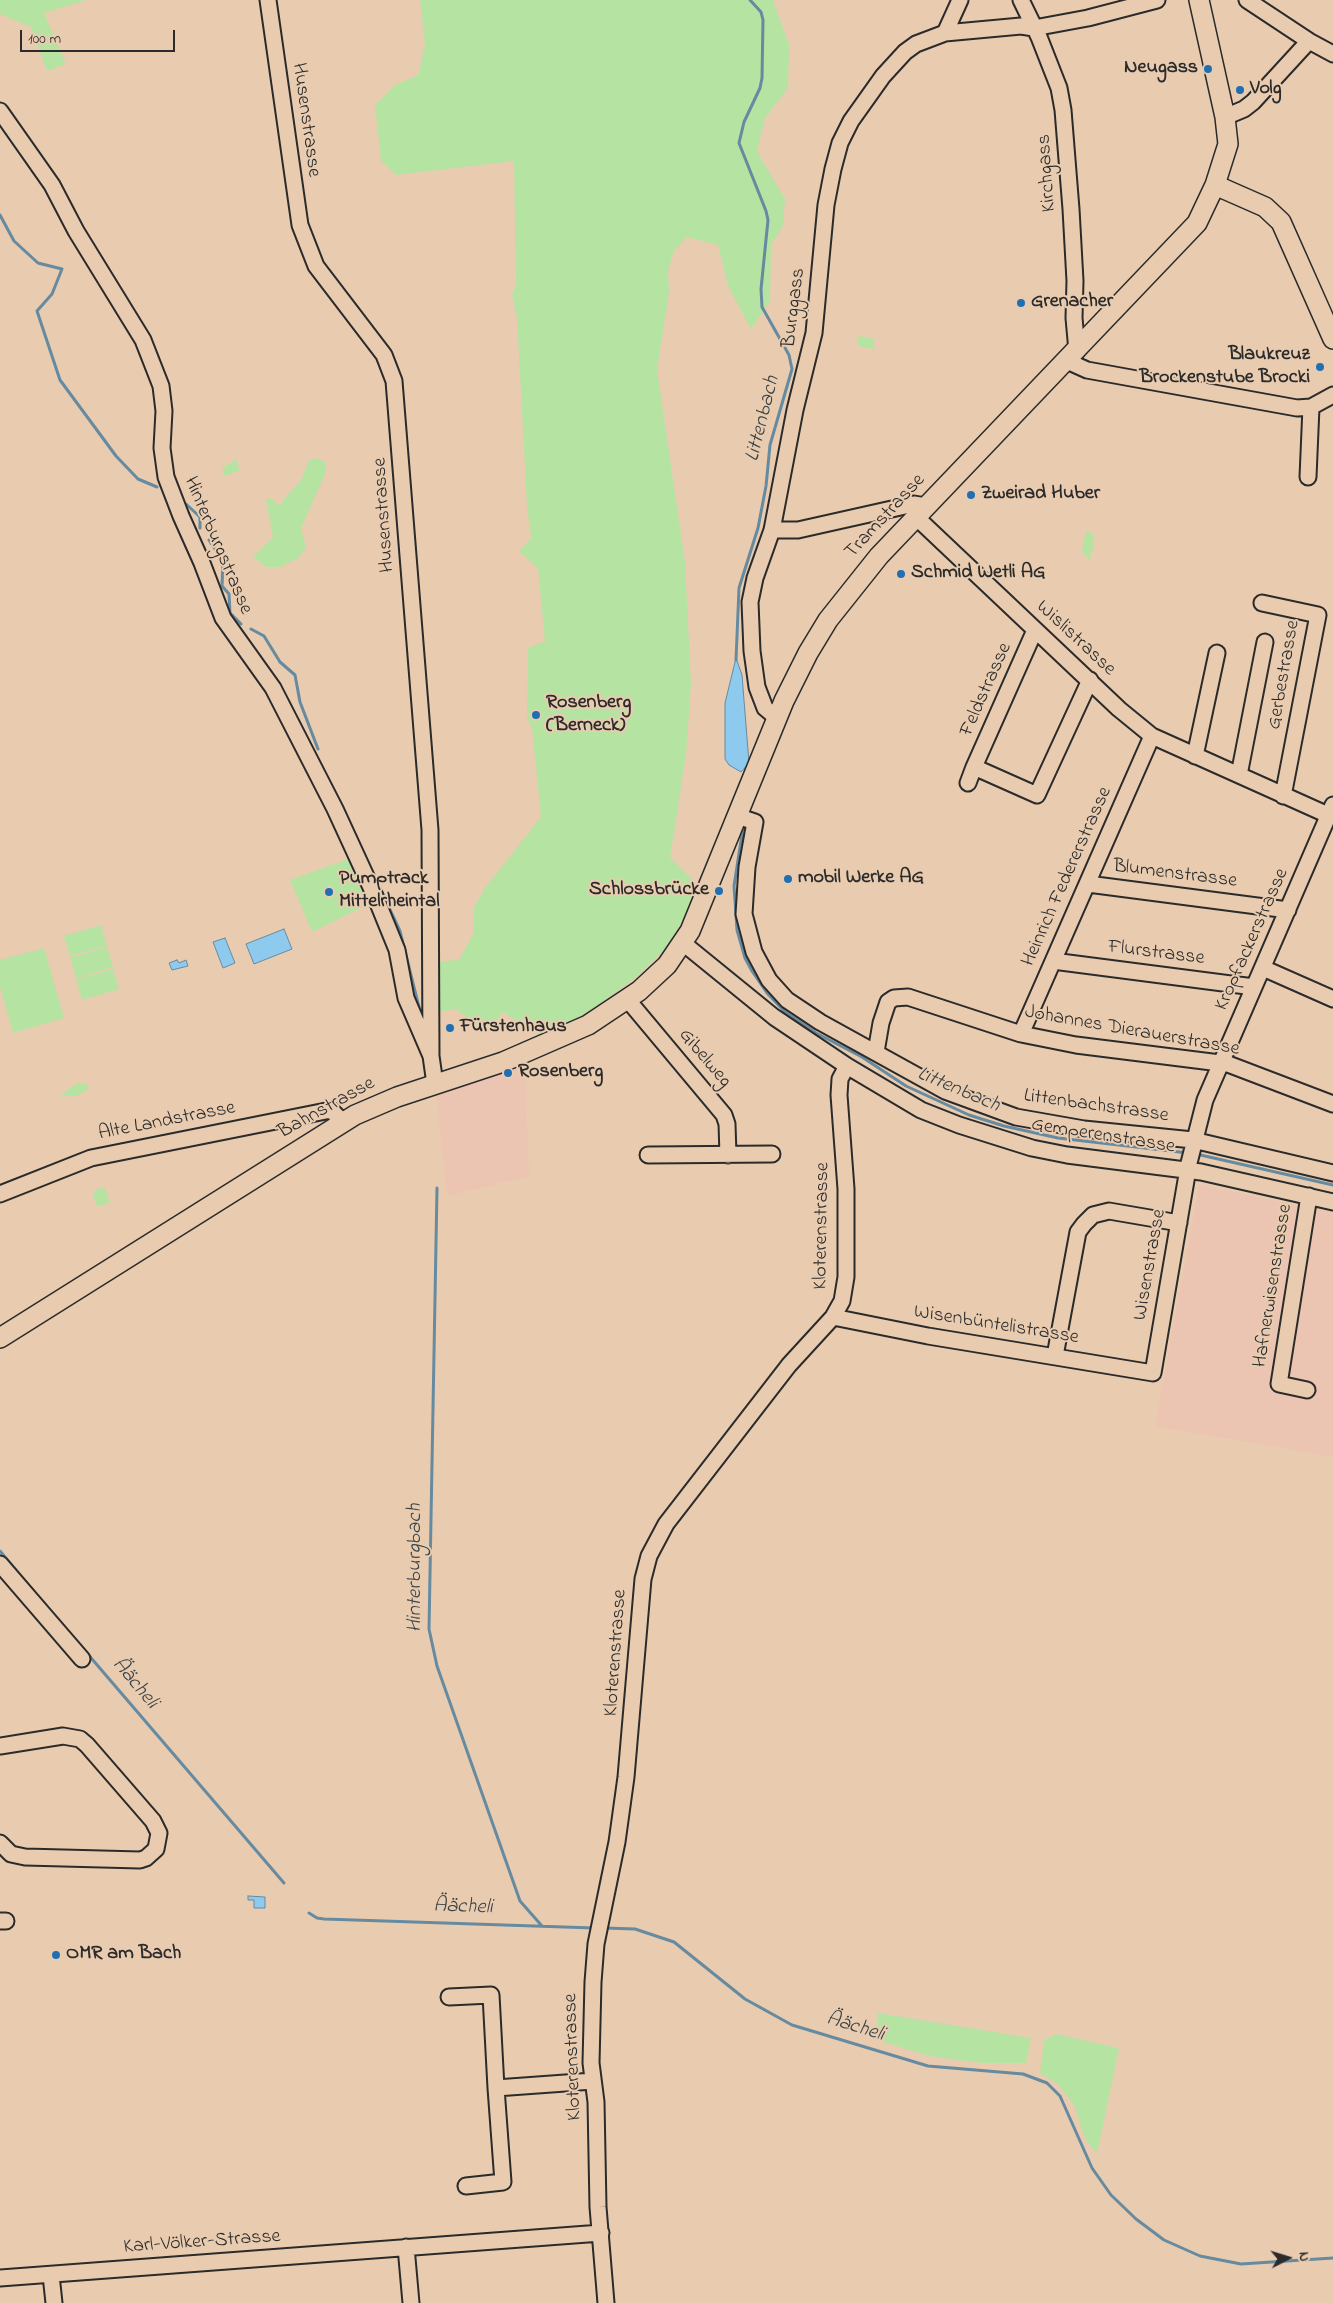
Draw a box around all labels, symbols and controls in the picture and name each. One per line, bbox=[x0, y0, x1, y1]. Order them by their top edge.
scale bar bbox=[22, 20, 178, 52]
text: 100 m bbox=[28, 28, 61, 50]
place label: Neugass bbox=[1124, 57, 1198, 81]
street label: Husenstrasse bbox=[285, 61, 325, 179]
marker: Neugass bbox=[1202, 63, 1214, 75]
place label: Volg bbox=[1250, 78, 1282, 102]
marker: Volg bbox=[1234, 84, 1246, 96]
street label: Kirchgass bbox=[1033, 133, 1063, 213]
street label: Burggass bbox=[778, 267, 812, 349]
place label: Grenacher bbox=[1031, 291, 1113, 315]
marker: Grenacher bbox=[1015, 297, 1027, 309]
place label: Blaukreuz Brockenstube Brocki bbox=[1139, 344, 1310, 391]
marker: Blaukreuz Brockenstube Brocki bbox=[1314, 361, 1326, 373]
water label: Littenbach bbox=[741, 374, 787, 464]
street label: Husenstrasse bbox=[369, 457, 401, 573]
street label: Tramstrasse bbox=[841, 470, 931, 564]
street label: Hinterburgstrasse bbox=[177, 474, 257, 618]
place label: Zweirad Huber bbox=[981, 483, 1100, 507]
marker: Zweirad Huber bbox=[965, 489, 977, 501]
place label: Schmid Wetli AG bbox=[911, 562, 1046, 586]
marker: Schmid Wetli AG bbox=[895, 568, 907, 580]
street label: Wislistrasse bbox=[1030, 596, 1120, 682]
street label: Gerbestrasse bbox=[1264, 619, 1306, 731]
street label: Feldstrasse bbox=[956, 640, 1018, 740]
place label: Rosenberg (Berneck) bbox=[546, 692, 631, 739]
marker: Rosenberg (Berneck) bbox=[530, 709, 542, 721]
street label: Heinrich Federerstrasse bbox=[1018, 784, 1118, 970]
street label: Blumenstrasse bbox=[1112, 855, 1238, 895]
street label: Kropfackerstrasse bbox=[1211, 865, 1295, 1015]
place label: mobil Werke AG bbox=[798, 867, 924, 891]
place label: Pumptrack Mittelrheintal bbox=[339, 868, 439, 915]
marker: mobil Werke AG bbox=[782, 873, 794, 885]
place label: Schlossbrücke bbox=[589, 879, 709, 903]
marker: Schlossbrücke bbox=[713, 885, 725, 897]
marker: Pumptrack Mittelrheintal bbox=[323, 886, 335, 898]
street label: Flurstrasse bbox=[1106, 936, 1206, 972]
street label: Johannes Dierauerstrasse bbox=[1023, 1001, 1241, 1063]
place label: Fürstenhaus bbox=[460, 1016, 567, 1040]
marker: Fürstenhaus bbox=[444, 1022, 456, 1034]
street label: Gibelweg bbox=[672, 1024, 736, 1094]
place label: Rosenberg bbox=[518, 1061, 603, 1085]
water label: Littenbach bbox=[913, 1062, 1003, 1120]
marker: Rosenberg bbox=[502, 1067, 514, 1079]
street label: Bahnstrasse bbox=[274, 1073, 380, 1145]
street label: Littenbachstrasse bbox=[1022, 1085, 1170, 1129]
street label: Alte Landstrasse bbox=[97, 1097, 237, 1147]
street label: Gemperenstrasse bbox=[1029, 1114, 1177, 1160]
street label: Kloterenstrasse bbox=[810, 1162, 836, 1290]
street label: Hafnerwisenstrasse bbox=[1249, 1203, 1299, 1369]
street label: Wisenstrasse bbox=[1129, 1208, 1173, 1322]
street label: Wisenbüntelistrasse bbox=[912, 1301, 1080, 1351]
water label: Hinterburgbach bbox=[404, 1503, 430, 1633]
street label: Kloterenstrasse bbox=[601, 1589, 633, 1717]
water label: Äächeli bbox=[105, 1653, 163, 1715]
water label: Äächeli bbox=[433, 1894, 493, 1922]
place label: OMR am Bach bbox=[66, 1943, 181, 1967]
marker: OMR am Bach bbox=[50, 1949, 62, 1961]
street label: Kloterenstrasse bbox=[560, 1993, 588, 2121]
water label: Äächeli bbox=[823, 2007, 887, 2049]
street label: Karl-Völker-Strasse bbox=[123, 2226, 281, 2260]
north arrow bbox=[1263, 2233, 1313, 2283]
text: N bbox=[1293, 2251, 1314, 2262]

